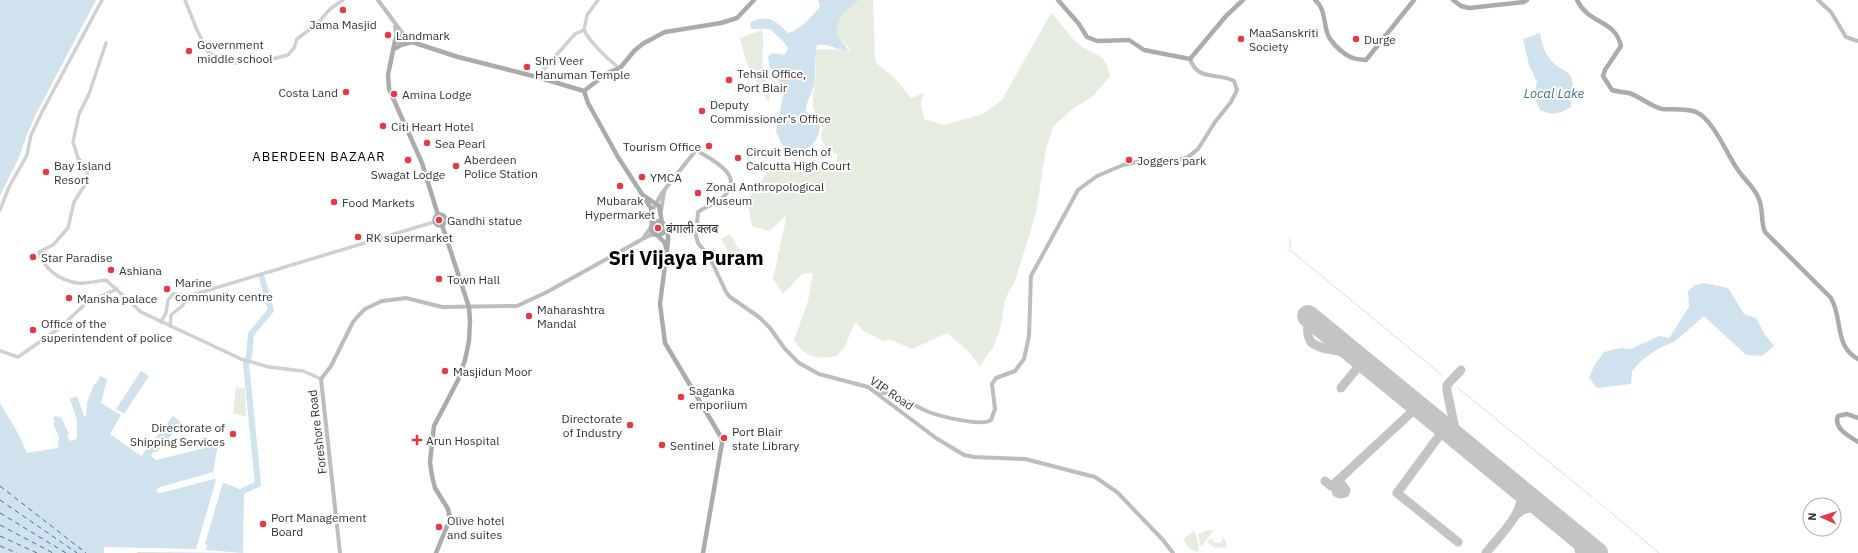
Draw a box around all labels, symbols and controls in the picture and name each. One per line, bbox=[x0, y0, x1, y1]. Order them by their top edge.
marker: Jama Masjid bbox=[338, 5, 348, 15]
place label: Jama Masjid bbox=[309, 17, 377, 32]
place label: MaaSanskriti Society bbox=[1249, 25, 1319, 54]
place label: Landmark bbox=[396, 28, 450, 43]
marker: Landmark bbox=[383, 30, 393, 40]
place label: Durge bbox=[1364, 32, 1396, 47]
marker: MaaSanskriti Society bbox=[1236, 34, 1246, 44]
marker: Durge bbox=[1351, 34, 1361, 44]
place label: Government middle school bbox=[197, 37, 272, 66]
marker: Government middle school bbox=[184, 46, 194, 56]
place label: Shri Veer Hanuman Temple bbox=[535, 53, 630, 82]
marker: Shri Veer Hanuman Temple bbox=[522, 62, 532, 72]
place label: Tehsil Office, Port Blair bbox=[737, 66, 806, 95]
marker: Tehsil Office, Port Blair bbox=[724, 75, 734, 85]
place label: Costa Land bbox=[278, 85, 338, 100]
water label: Local Lake bbox=[1524, 85, 1585, 102]
marker: Costa Land bbox=[341, 87, 351, 97]
place label: Amina Lodge bbox=[402, 87, 472, 102]
marker: Amina Lodge bbox=[389, 89, 399, 99]
place label: Deputy Commissioner's Office bbox=[710, 97, 831, 126]
marker: Deputy Commissioner's Office bbox=[697, 106, 707, 116]
place label: Citi Heart Hotel bbox=[391, 119, 474, 134]
marker: Citi Heart Hotel bbox=[378, 121, 388, 131]
place label: Sea Pearl bbox=[435, 136, 486, 151]
marker: Sea Pearl bbox=[422, 138, 432, 148]
place label: Tourism Office bbox=[623, 139, 701, 154]
marker: Tourism Office bbox=[704, 141, 714, 151]
place label: Circuit Bench of Calcutta High Court bbox=[746, 144, 851, 173]
district label: ABERDEEN BAZAAR bbox=[252, 148, 386, 165]
place label: Aberdeen Police Station bbox=[464, 152, 538, 181]
marker: Circuit Bench of Calcutta High Court bbox=[733, 153, 743, 163]
place label: Joggers park bbox=[1137, 153, 1207, 168]
marker: Swagat Lodge bbox=[403, 155, 413, 165]
marker: Joggers park bbox=[1124, 155, 1134, 165]
place label: Bay Island Resort bbox=[54, 158, 111, 187]
marker: Aberdeen Police Station bbox=[451, 161, 461, 171]
marker: Bay Island Resort bbox=[41, 167, 51, 177]
place label: Swagat Lodge bbox=[371, 167, 446, 182]
place label: YMCA bbox=[650, 170, 682, 185]
marker: YMCA bbox=[637, 172, 647, 182]
place label: Zonal Anthropological Museum bbox=[706, 179, 824, 208]
marker: Mubarak Hypermarket bbox=[615, 181, 625, 191]
marker: Zonal Anthropological Museum bbox=[693, 188, 703, 198]
place label: Mubarak Hypermarket bbox=[585, 193, 655, 222]
place label: Food Markets bbox=[342, 195, 415, 210]
marker: Food Markets bbox=[329, 197, 339, 207]
place label: Gandhi statue bbox=[447, 213, 523, 228]
marker: Gandhi statue bbox=[434, 215, 444, 225]
place label: बंगाली क्लब bbox=[666, 221, 719, 236]
marker: बंगाली क्लब bbox=[653, 223, 663, 233]
place label: RK supermarket bbox=[366, 230, 453, 245]
marker: RK supermarket bbox=[353, 232, 363, 242]
district label: Sri Vijaya Puram bbox=[608, 244, 764, 271]
place label: Star Paradise bbox=[41, 250, 113, 265]
marker: Star Paradise bbox=[28, 252, 38, 262]
place label: Ashiana bbox=[119, 263, 163, 278]
marker: Ashiana bbox=[106, 265, 116, 275]
place label: Town Hall bbox=[447, 272, 500, 287]
marker: Town Hall bbox=[434, 274, 444, 284]
place label: Marine community centre bbox=[175, 275, 273, 304]
marker: Marine community centre bbox=[162, 284, 172, 294]
place label: Mansha palace bbox=[77, 291, 158, 306]
marker: Mansha palace bbox=[64, 293, 74, 303]
place label: Maharashtra Mandal bbox=[537, 302, 605, 331]
marker: Maharashtra Mandal bbox=[524, 311, 534, 321]
place label: Office of the superintendent of police bbox=[41, 316, 173, 345]
marker: Office of the superintendent of police bbox=[28, 325, 38, 335]
place label: Masjidun Moor bbox=[453, 364, 533, 379]
marker: Masjidun Moor bbox=[440, 366, 450, 376]
street label: VIP Road bbox=[867, 373, 917, 413]
place label: Saganka emporiium bbox=[689, 383, 747, 412]
street label: Foreshore Road bbox=[304, 389, 330, 475]
marker: Saganka emporiium bbox=[676, 392, 686, 402]
place label: Directorate of Industry bbox=[562, 411, 622, 440]
place label: Directorate of Shipping Services bbox=[130, 420, 225, 449]
marker: Directorate of Industry bbox=[625, 420, 635, 430]
place label: Port Blair state Library bbox=[732, 424, 799, 453]
marker: Directorate of Shipping Services bbox=[228, 429, 238, 439]
place label: Arun Hospital bbox=[426, 433, 499, 448]
marker: Port Blair state Library bbox=[719, 433, 729, 443]
marker: Arun Hospital bbox=[411, 434, 423, 446]
place label: Sentinel bbox=[670, 438, 714, 453]
marker: Sentinel bbox=[657, 440, 667, 450]
north arrow bbox=[1802, 497, 1842, 537]
place label: Port Management Board bbox=[271, 510, 367, 539]
text: N bbox=[1805, 512, 1819, 521]
place label: Olive hotel and suites bbox=[447, 513, 505, 542]
marker: Port Management Board bbox=[258, 519, 268, 529]
marker: Olive hotel and suites bbox=[434, 522, 444, 532]

